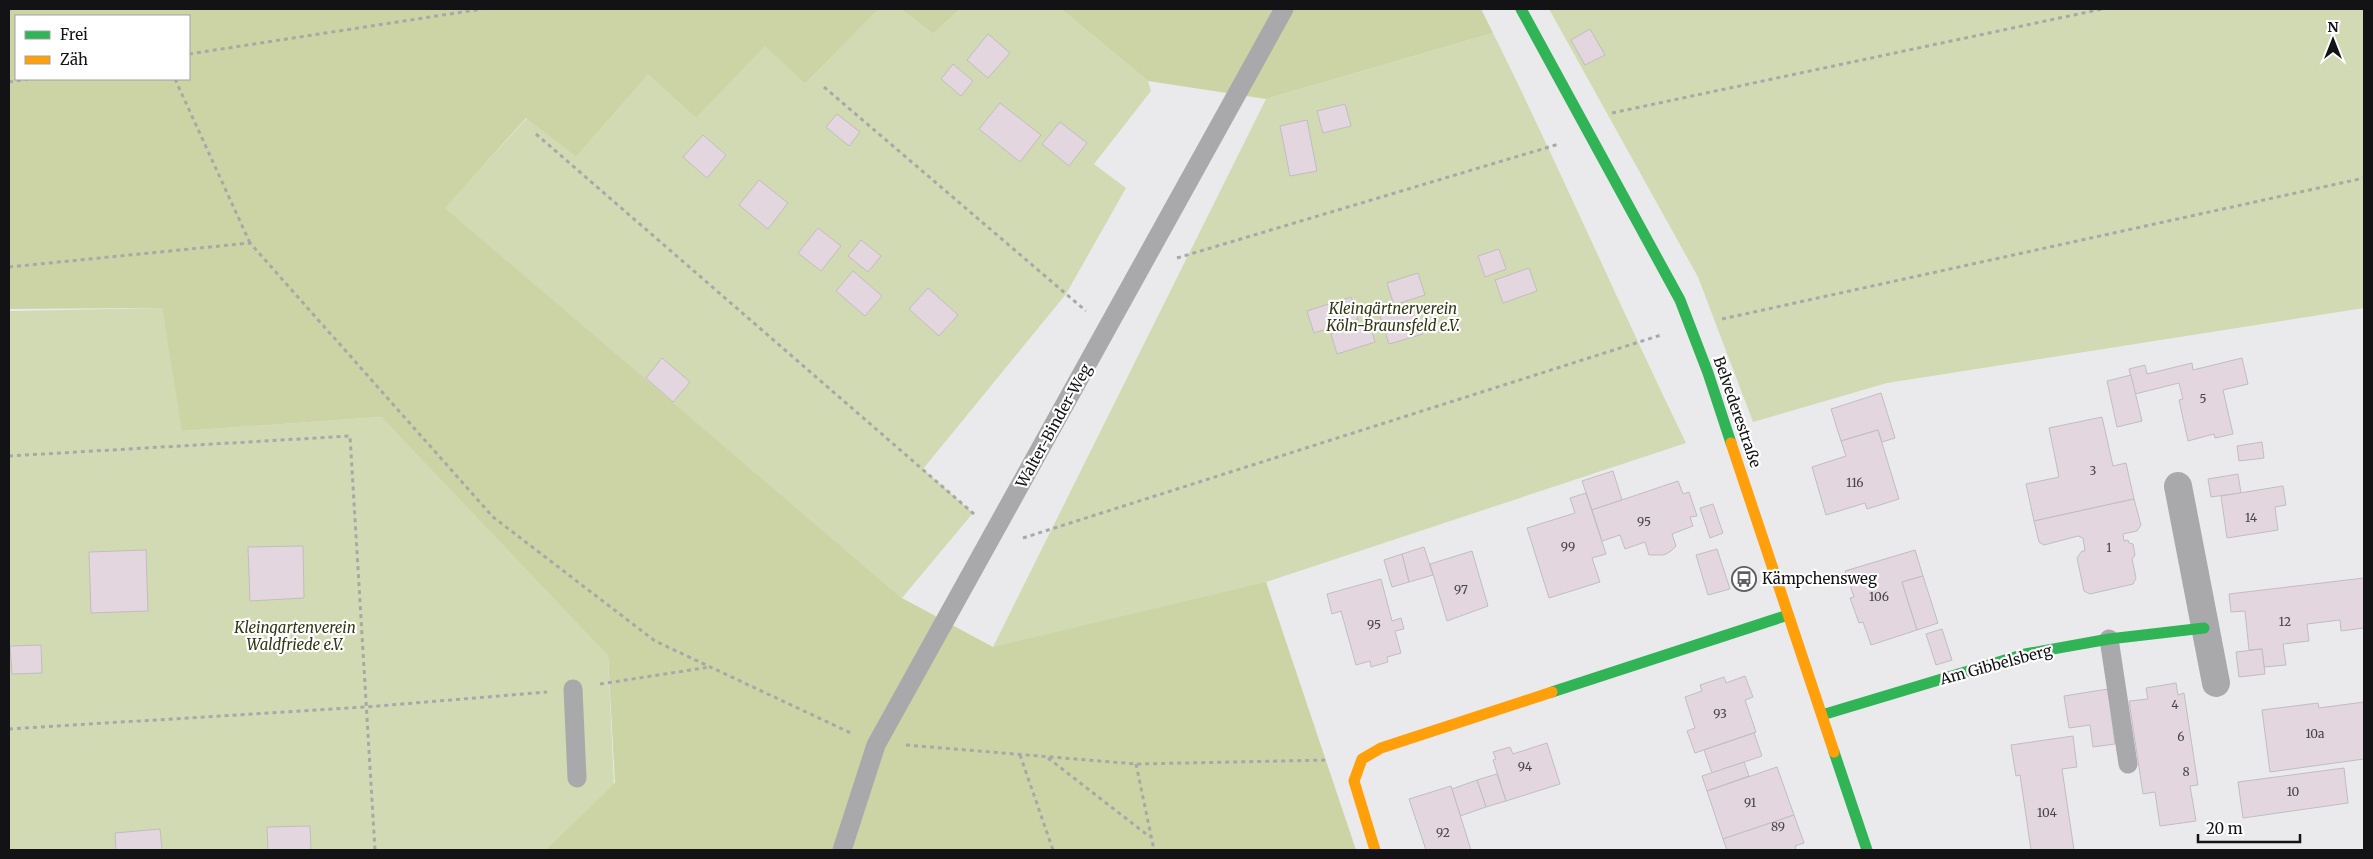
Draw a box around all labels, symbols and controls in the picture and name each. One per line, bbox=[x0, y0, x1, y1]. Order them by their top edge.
legend bbox=[15, 15, 190, 80]
north arrow bbox=[2308, 15, 2358, 65]
text: N bbox=[2327, 18, 2339, 36]
text: Frei bbox=[60, 25, 88, 44]
text: Zäh bbox=[60, 50, 88, 69]
park label: Kleingärtnerverein Köln-Braunsfeld e.V. bbox=[1325, 299, 1460, 335]
street label: Belvederestraße bbox=[1710, 354, 1765, 470]
street label: Walter-Binder-Weg bbox=[1011, 361, 1095, 492]
house number: 5 bbox=[2199, 391, 2207, 406]
house number: 3 bbox=[2090, 463, 2097, 478]
house number: 116 bbox=[1846, 475, 1864, 490]
house number: 14 bbox=[2245, 510, 2258, 525]
house number: 95 bbox=[1637, 514, 1651, 529]
house number: 99 bbox=[1561, 539, 1575, 554]
house number: 1 bbox=[2106, 540, 2112, 555]
bus stop icon: Kämpchensweg bbox=[1731, 566, 1757, 592]
place label: Kämpchensweg bbox=[1762, 569, 1877, 588]
house number: 97 bbox=[1454, 582, 1468, 597]
house number: 106 bbox=[1869, 589, 1889, 604]
house number: 12 bbox=[2279, 614, 2291, 629]
house number: 95 bbox=[1367, 617, 1381, 632]
park label: Kleingartenverein Waldfriede e.V. bbox=[233, 618, 356, 654]
street label: Am Gibbelsberg bbox=[1937, 640, 2054, 689]
house number: 4 bbox=[2171, 697, 2179, 712]
house number: 93 bbox=[1713, 706, 1727, 721]
house number: 10a bbox=[2305, 726, 2325, 741]
house number: 6 bbox=[2177, 729, 2185, 744]
house number: 94 bbox=[1518, 759, 1533, 774]
house number: 8 bbox=[2182, 764, 2190, 779]
house number: 10 bbox=[2287, 784, 2300, 799]
house number: 91 bbox=[1744, 795, 1757, 810]
house number: 104 bbox=[2037, 805, 2058, 820]
scale bar bbox=[2198, 812, 2300, 844]
house number: 89 bbox=[1771, 819, 1785, 834]
text: 20 m bbox=[2206, 819, 2243, 838]
house number: 92 bbox=[1436, 825, 1450, 840]

